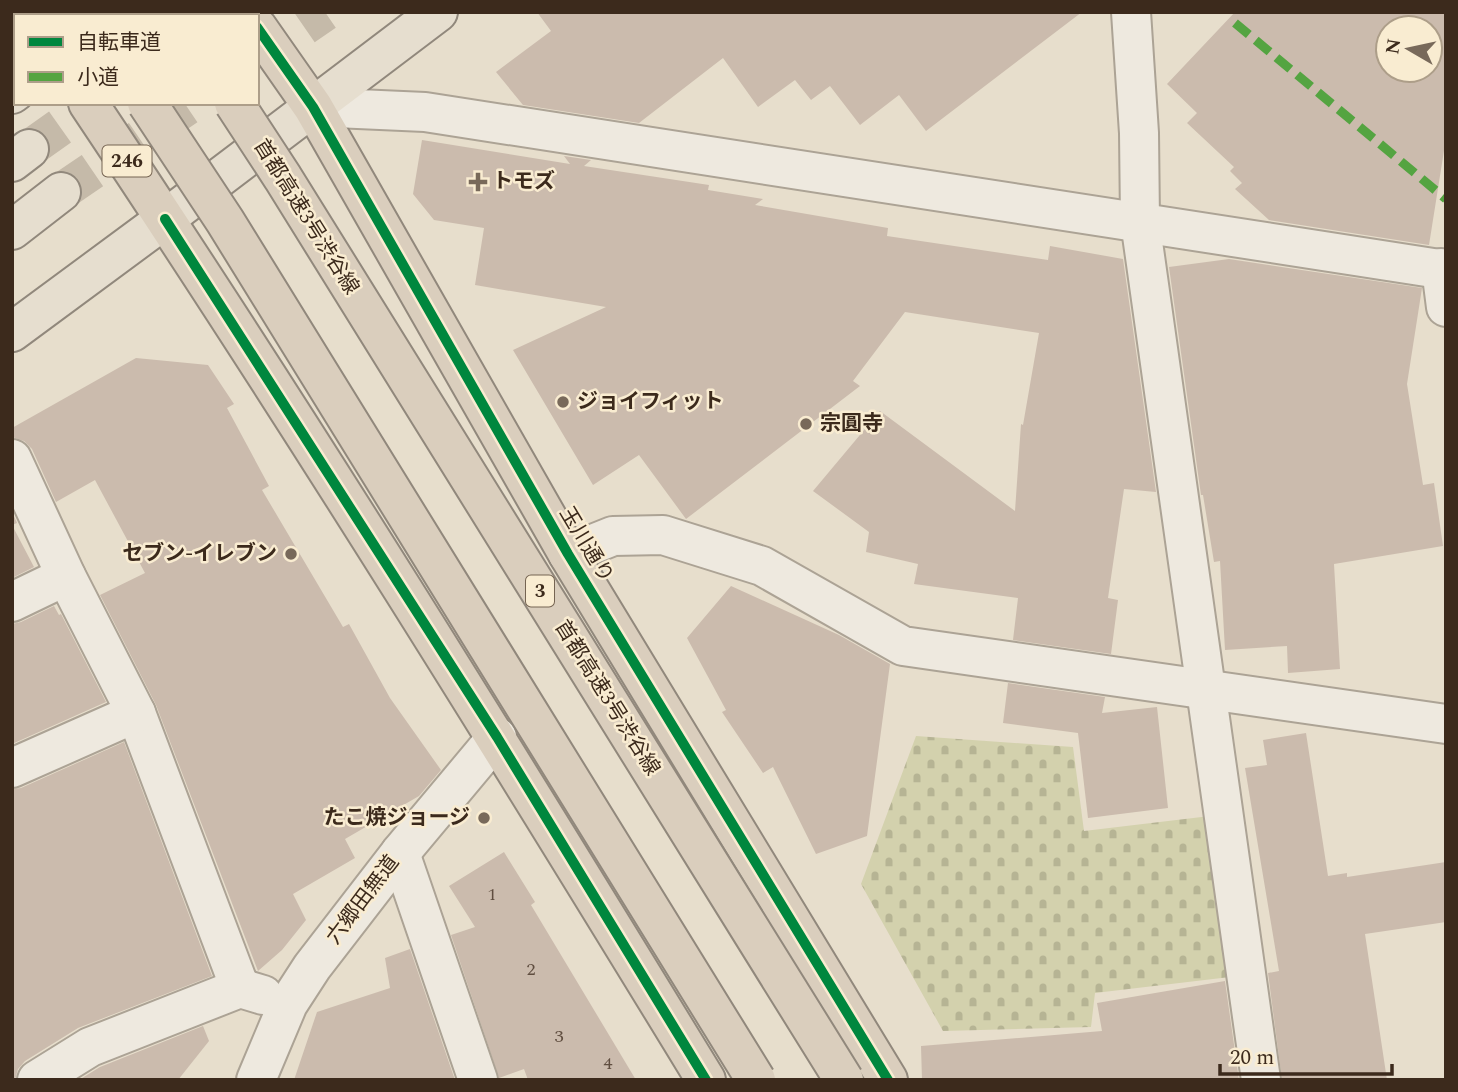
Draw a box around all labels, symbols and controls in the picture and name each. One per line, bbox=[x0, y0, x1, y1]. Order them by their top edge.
legend bbox=[14, 14, 259, 105]
north arrow bbox=[1374, 14, 1444, 84]
text: 自転車道 bbox=[77, 27, 161, 59]
text: N bbox=[1378, 37, 1409, 57]
text: 小道 bbox=[77, 62, 119, 94]
street label: 首都高速3号渋谷線 bbox=[245, 133, 367, 301]
road number: 246 bbox=[102, 146, 152, 176]
place label: トモズ bbox=[492, 166, 555, 198]
marker: トモズ bbox=[470, 174, 486, 190]
place label: ジョイフィット bbox=[577, 386, 724, 418]
marker: ジョイフィット bbox=[555, 394, 571, 410]
place label: 宗圓寺 bbox=[820, 408, 883, 440]
marker: 宗圓寺 bbox=[798, 416, 814, 432]
street label: 玉川通り bbox=[551, 501, 621, 589]
place label: セブン-イレブン bbox=[122, 538, 277, 570]
marker: セブン-イレブン bbox=[283, 546, 299, 562]
road number: 3 bbox=[526, 576, 554, 606]
street label: 首都高速3号渋谷線 bbox=[546, 614, 668, 782]
place label: たこ焼ジョージ bbox=[323, 802, 470, 834]
marker: たこ焼ジョージ bbox=[476, 810, 492, 826]
street label: 六郷田無道 bbox=[319, 848, 407, 952]
house number: 1 bbox=[488, 881, 497, 908]
house number: 2 bbox=[527, 956, 536, 983]
house number: 3 bbox=[555, 1023, 564, 1050]
scale bar bbox=[1220, 1032, 1392, 1076]
text: 20 m bbox=[1230, 1042, 1274, 1074]
house number: 4 bbox=[604, 1050, 613, 1077]

